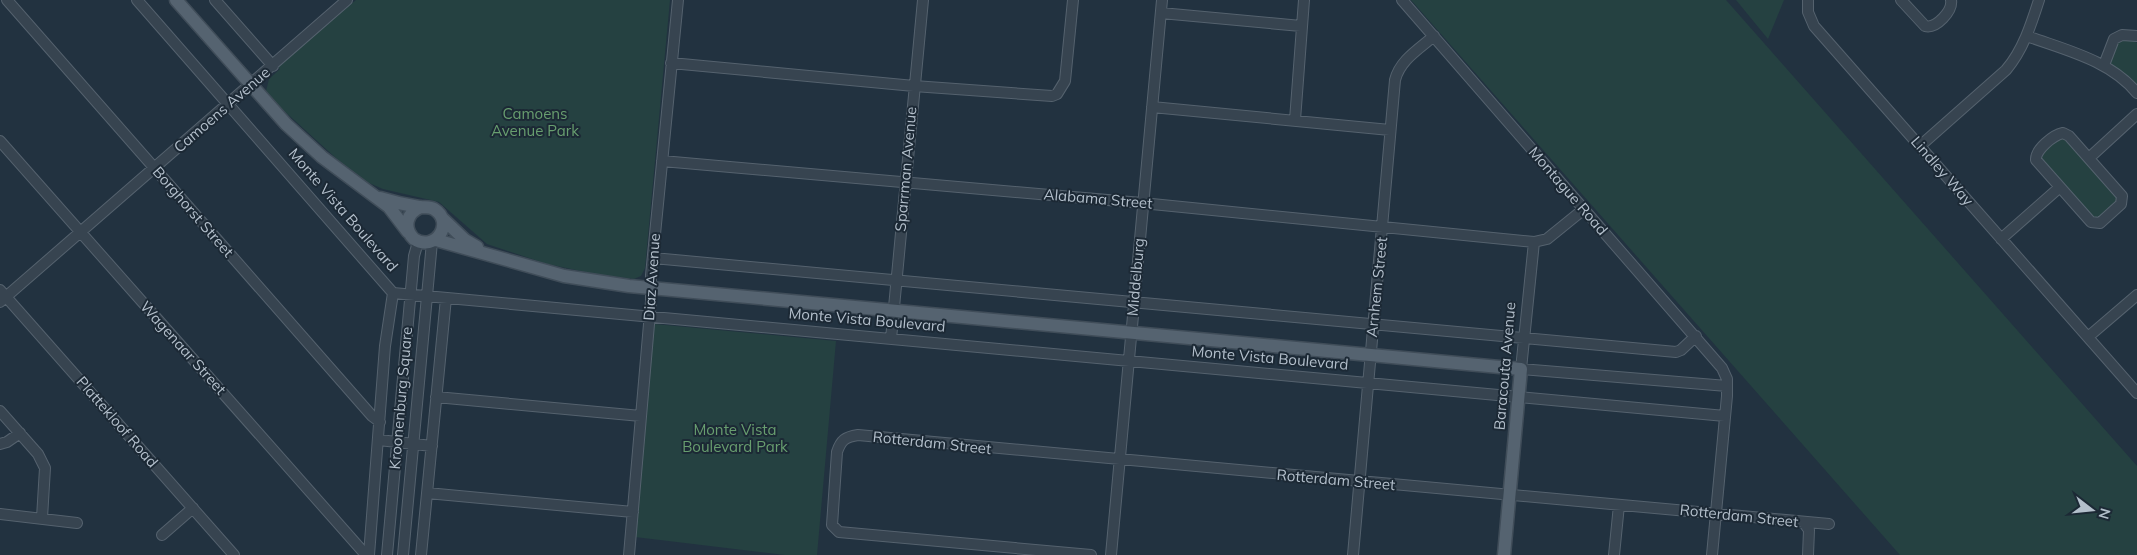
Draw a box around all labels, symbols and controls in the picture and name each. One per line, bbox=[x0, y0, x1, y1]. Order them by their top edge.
street label: Camoens Avenue bbox=[170, 63, 274, 157]
park label: Camoens Avenue Park bbox=[491, 104, 579, 140]
street label: Sparrman Avenue bbox=[891, 106, 920, 232]
street label: Lindley Way bbox=[1907, 132, 1978, 209]
street label: Montague Road bbox=[1525, 143, 1612, 239]
street label: Monte Vista Boulevard bbox=[285, 144, 402, 275]
street label: Borghorst Street bbox=[149, 162, 238, 261]
street label: Alabama Street bbox=[1043, 184, 1153, 213]
street label: Diaz Avenue bbox=[639, 233, 664, 321]
street label: Arnhem Street bbox=[1362, 236, 1391, 338]
street label: Middelburg bbox=[1123, 237, 1148, 317]
street label: Wagenaar Street bbox=[136, 297, 230, 398]
street label: Baracouta Avenue bbox=[1489, 301, 1520, 431]
street label: Monte Vista Boulevard bbox=[788, 303, 946, 336]
street label: Kroonenburg Square bbox=[385, 326, 416, 470]
street label: Monte Vista Boulevard bbox=[1191, 341, 1349, 374]
street label: Plattekloof Road bbox=[73, 372, 162, 471]
park label: Monte Vista Boulevard Park bbox=[682, 420, 788, 456]
street label: Rotterdam Street bbox=[872, 427, 992, 458]
street label: Rotterdam Street bbox=[1276, 465, 1396, 494]
north arrow bbox=[2067, 485, 2117, 535]
street label: Rotterdam Street bbox=[1679, 500, 1799, 531]
text: N bbox=[2094, 506, 2115, 521]

